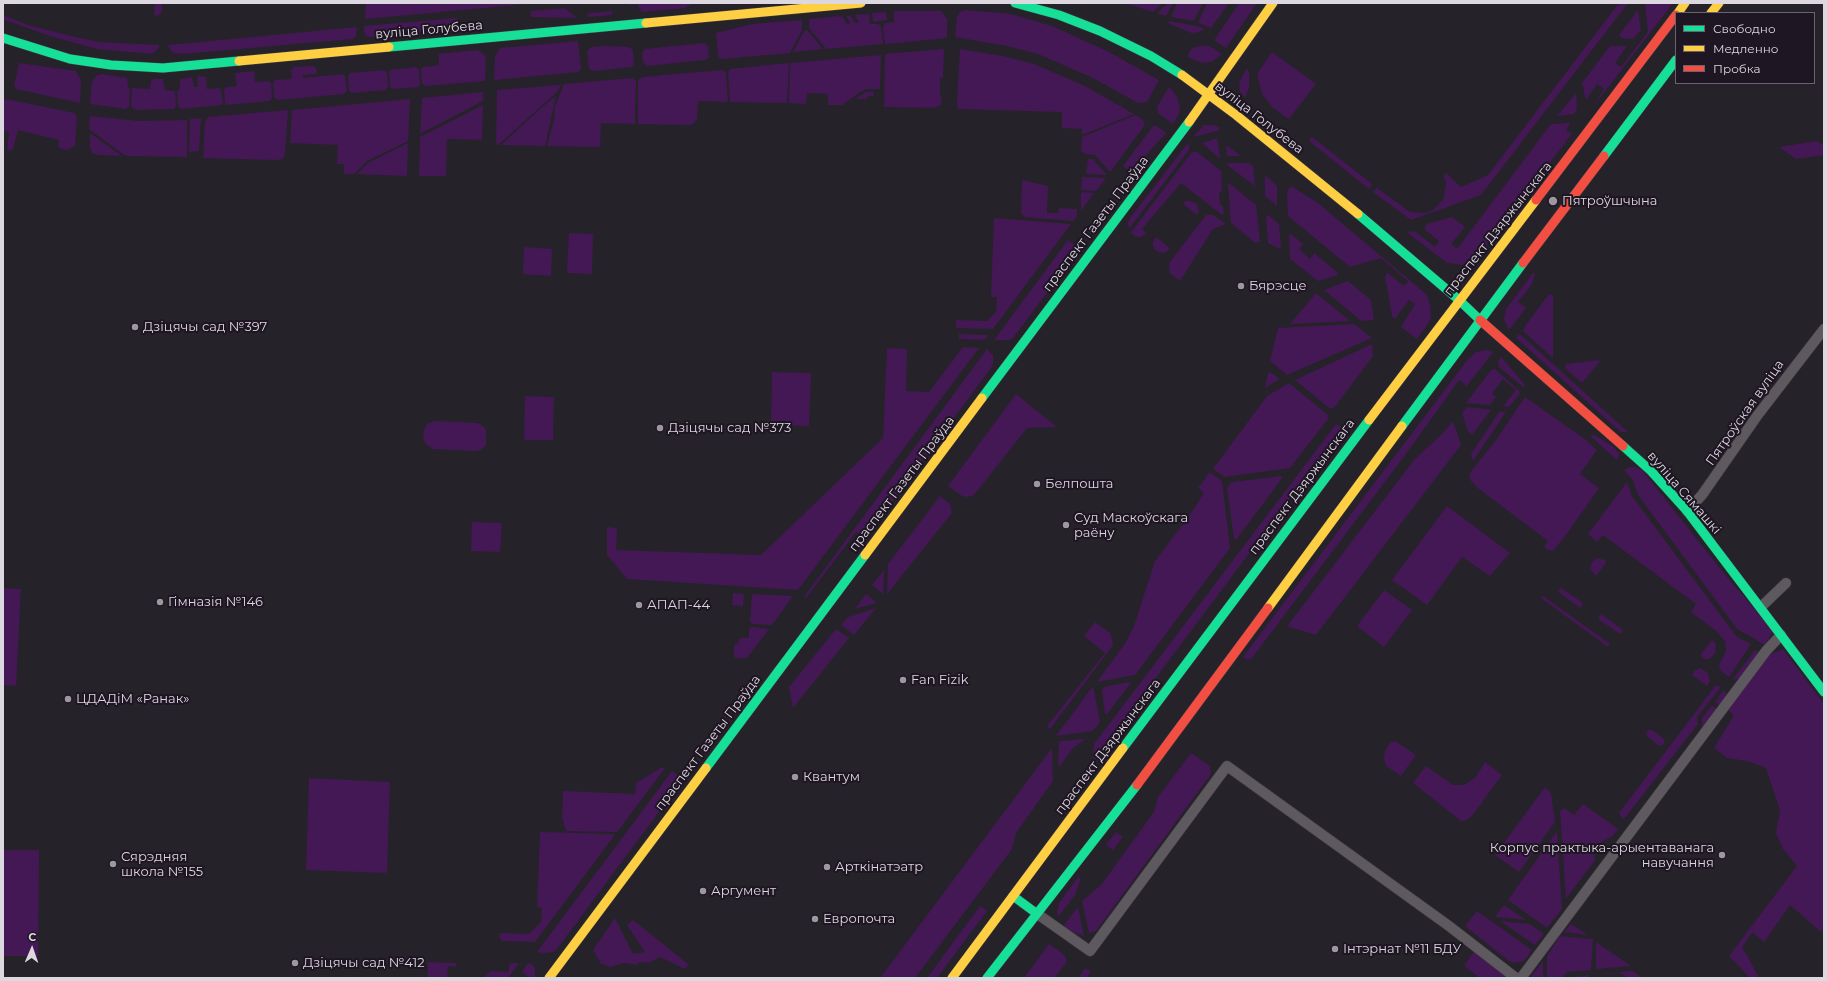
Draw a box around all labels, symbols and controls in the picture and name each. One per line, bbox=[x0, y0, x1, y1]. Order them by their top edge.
legend bbox=[1675, 12, 1815, 84]
street label: вуліца Голубева bbox=[374, 18, 484, 42]
text: Свободно bbox=[1713, 21, 1776, 36]
text: Медленно bbox=[1713, 41, 1778, 56]
text: Пробка bbox=[1713, 61, 1761, 76]
street label: вуліца Голубева bbox=[1212, 79, 1306, 157]
street label: праспект Газеты Праўда bbox=[1040, 153, 1152, 295]
street label: праспект Дзяржынскага bbox=[1441, 159, 1555, 299]
place label: Пятроўшчына bbox=[1562, 193, 1657, 209]
marker: Пятроўшчына bbox=[1547, 195, 1559, 207]
place label: Бярэсце bbox=[1249, 278, 1307, 294]
marker: Бярэсце bbox=[1236, 281, 1246, 291]
place label: Дзіцячы сад №397 bbox=[143, 319, 267, 335]
marker: Дзіцячы сад №397 bbox=[130, 322, 140, 332]
street label: Пятроўская вуліца bbox=[1703, 357, 1787, 469]
street label: праспект Газеты Праўда bbox=[846, 413, 958, 555]
street label: праспект Дзяржынскага bbox=[1246, 416, 1358, 558]
place label: Дзіцячы сад №373 bbox=[668, 420, 791, 436]
marker: Дзіцячы сад №373 bbox=[655, 423, 665, 433]
street label: вуліца Сямашкі bbox=[1644, 448, 1724, 538]
place label: Белпошта bbox=[1045, 476, 1113, 492]
marker: Белпошта bbox=[1032, 479, 1042, 489]
place label: Суд Маскоўскага раёну bbox=[1074, 510, 1188, 541]
marker: Суд Маскоўскага раёну bbox=[1061, 520, 1071, 530]
place label: Гімназія №146 bbox=[168, 594, 263, 610]
marker: Гімназія №146 bbox=[155, 597, 165, 607]
place label: АПАП-44 bbox=[647, 597, 710, 613]
marker: АПАП-44 bbox=[634, 600, 644, 610]
street label: праспект Газеты Праўда bbox=[652, 672, 764, 814]
place label: Fan Fizik bbox=[911, 672, 968, 688]
marker: Fan Fizik bbox=[898, 675, 908, 685]
street label: праспект Дзяржынскага bbox=[1052, 676, 1164, 818]
place label: ЦДАДіМ «Ранак» bbox=[76, 691, 189, 707]
marker: ЦДАДіМ «Ранак» bbox=[63, 694, 73, 704]
place label: Квантум bbox=[803, 769, 860, 785]
marker: Квантум bbox=[790, 772, 800, 782]
place label: Корпус практыка-арыентаванага навучання bbox=[1490, 840, 1714, 871]
place label: Сярэдняя школа №155 bbox=[121, 849, 203, 880]
marker: Корпус практыка-арыентаванага навучання bbox=[1717, 850, 1727, 860]
marker: Сярэдняя школа №155 bbox=[108, 859, 118, 869]
place label: Арткінатэатр bbox=[835, 859, 923, 875]
marker: Арткінатэатр bbox=[822, 862, 832, 872]
place label: Аргумент bbox=[711, 883, 776, 899]
marker: Аргумент bbox=[698, 886, 708, 896]
place label: Европочта bbox=[823, 911, 895, 927]
marker: Европочта bbox=[810, 914, 820, 924]
north arrow bbox=[12, 929, 52, 969]
text: С bbox=[28, 930, 37, 944]
place label: Інтэрнат №11 БДУ bbox=[1343, 941, 1461, 957]
marker: Інтэрнат №11 БДУ bbox=[1330, 944, 1340, 954]
place label: Дзіцячы сад №412 bbox=[303, 955, 425, 971]
marker: Дзіцячы сад №412 bbox=[290, 958, 300, 968]

